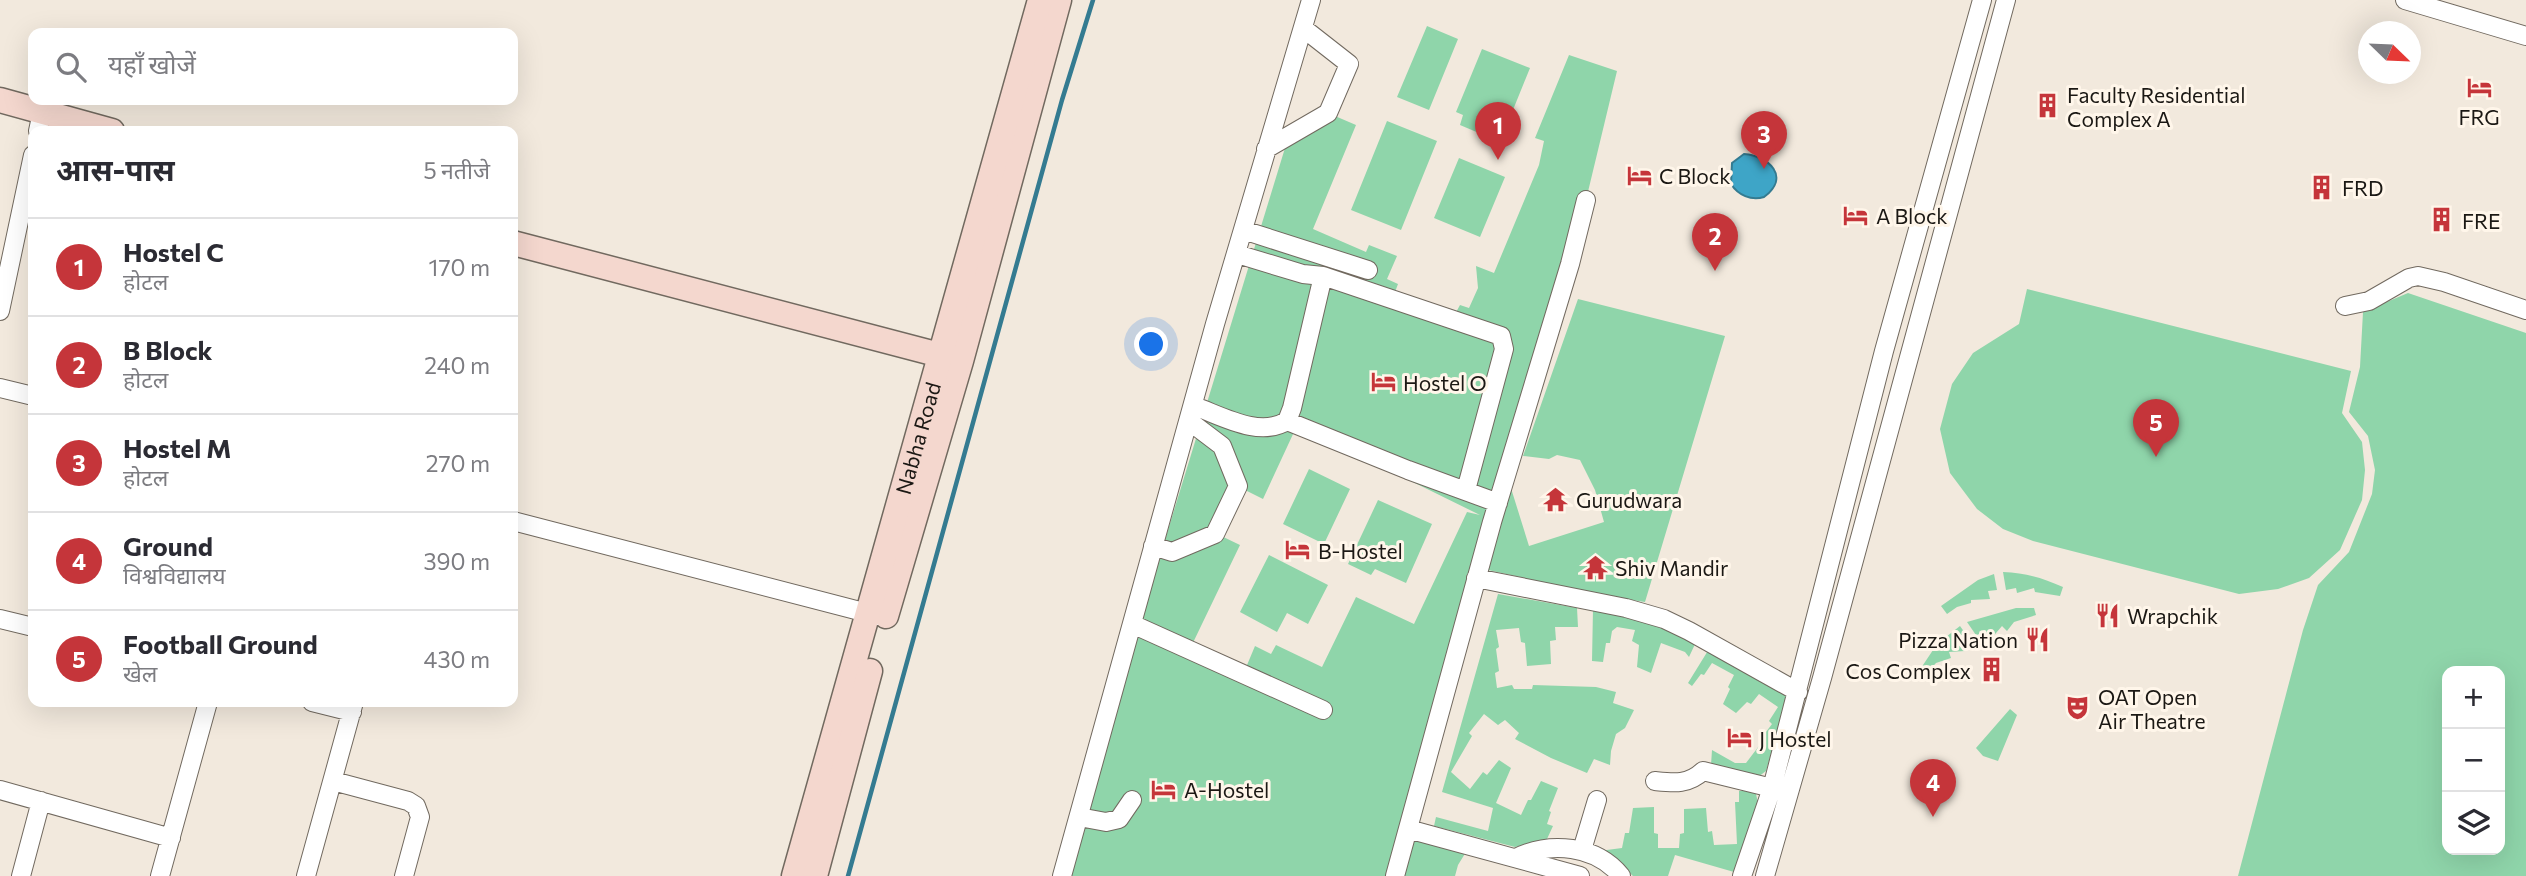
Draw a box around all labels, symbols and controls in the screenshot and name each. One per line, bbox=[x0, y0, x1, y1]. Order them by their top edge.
north arrow bbox=[2358, 21, 2421, 84]
search box bbox=[28, 28, 518, 105]
icon: search bbox=[52, 48, 90, 86]
text: यहाँ खोजें bbox=[108, 48, 196, 79]
hotel icon: FRG bbox=[2465, 73, 2493, 101]
place label: Faculty Residential Complex A bbox=[2067, 82, 2246, 131]
building icon: Faculty Residential Complex A bbox=[2033, 92, 2061, 120]
pin: 1 bbox=[1475, 102, 1521, 160]
place label: FRG bbox=[2458, 104, 2500, 129]
pin: 3 bbox=[1741, 111, 1787, 169]
text: आस-पास bbox=[56, 150, 175, 187]
text: 5 नतीजे bbox=[423, 156, 490, 184]
hotel icon: C Block bbox=[1625, 161, 1653, 189]
place label: C Block bbox=[1659, 163, 1731, 188]
building icon: FRD bbox=[2308, 173, 2336, 201]
place label: FRD bbox=[2342, 175, 2384, 200]
hotel icon: A Block bbox=[1842, 201, 1870, 229]
place label: A Block bbox=[1876, 203, 1948, 228]
building icon: FRE bbox=[2428, 206, 2456, 234]
place label: FRE bbox=[2462, 208, 2501, 233]
pin: 2 bbox=[1692, 213, 1738, 271]
text: Hostel C bbox=[123, 236, 224, 267]
text: 1 bbox=[74, 253, 84, 281]
text: 170 m bbox=[429, 253, 490, 281]
text: होटल bbox=[123, 267, 168, 295]
your location bbox=[1134, 327, 1168, 361]
text: B Block bbox=[123, 334, 213, 365]
text: 2 bbox=[72, 351, 86, 379]
text: 240 m bbox=[424, 351, 490, 379]
text: होटल bbox=[123, 365, 168, 393]
hotel icon: Hostel O bbox=[1369, 368, 1397, 396]
place label: Hostel O bbox=[1403, 370, 1487, 395]
street label: Nabha Road bbox=[889, 379, 945, 497]
pin: 5 bbox=[2133, 399, 2179, 457]
text: Hostel M bbox=[123, 432, 231, 463]
text: 3 bbox=[72, 449, 86, 477]
text: 270 m bbox=[426, 449, 490, 477]
text: होटल bbox=[123, 463, 168, 491]
temple icon: Gurudwara bbox=[1542, 485, 1570, 513]
place label: Gurudwara bbox=[1576, 487, 1682, 512]
text: Ground bbox=[123, 530, 213, 561]
hotel icon: B-Hostel bbox=[1284, 536, 1312, 564]
place label: B-Hostel bbox=[1318, 538, 1403, 563]
text: 4 bbox=[72, 547, 86, 575]
text: 390 m bbox=[423, 547, 490, 575]
temple icon: Shiv Mandir bbox=[1581, 553, 1609, 581]
place label: Shiv Mandir bbox=[1615, 555, 1728, 580]
text: विश्वविद्यालय bbox=[123, 561, 226, 589]
restaurant icon: Wrapchik bbox=[2093, 601, 2121, 629]
place label: Wrapchik bbox=[2127, 603, 2218, 628]
restaurant icon: Pizza Nation bbox=[2024, 625, 2052, 653]
place label: Pizza Nation bbox=[1898, 627, 2018, 652]
text: Football Ground bbox=[123, 628, 318, 659]
text: 5 bbox=[72, 645, 86, 673]
text: 430 m bbox=[424, 645, 490, 673]
building icon: Cos Complex bbox=[1977, 656, 2005, 684]
place label: Cos Complex bbox=[1845, 658, 1971, 683]
text: खेल bbox=[123, 659, 157, 687]
map controls bbox=[2442, 666, 2505, 855]
button: + bbox=[2442, 666, 2505, 729]
place label: OAT Open Air Theatre bbox=[2098, 684, 2206, 733]
theatre icon: OAT Open Air Theatre bbox=[2064, 694, 2092, 722]
hotel icon: J Hostel bbox=[1725, 724, 1753, 752]
place label: J Hostel bbox=[1759, 726, 1832, 751]
button: − bbox=[2442, 729, 2505, 792]
pin: 4 bbox=[1910, 759, 1956, 817]
hotel icon: A-Hostel bbox=[1150, 775, 1178, 803]
place label: A-Hostel bbox=[1184, 777, 1269, 802]
button: layers bbox=[2442, 792, 2505, 855]

